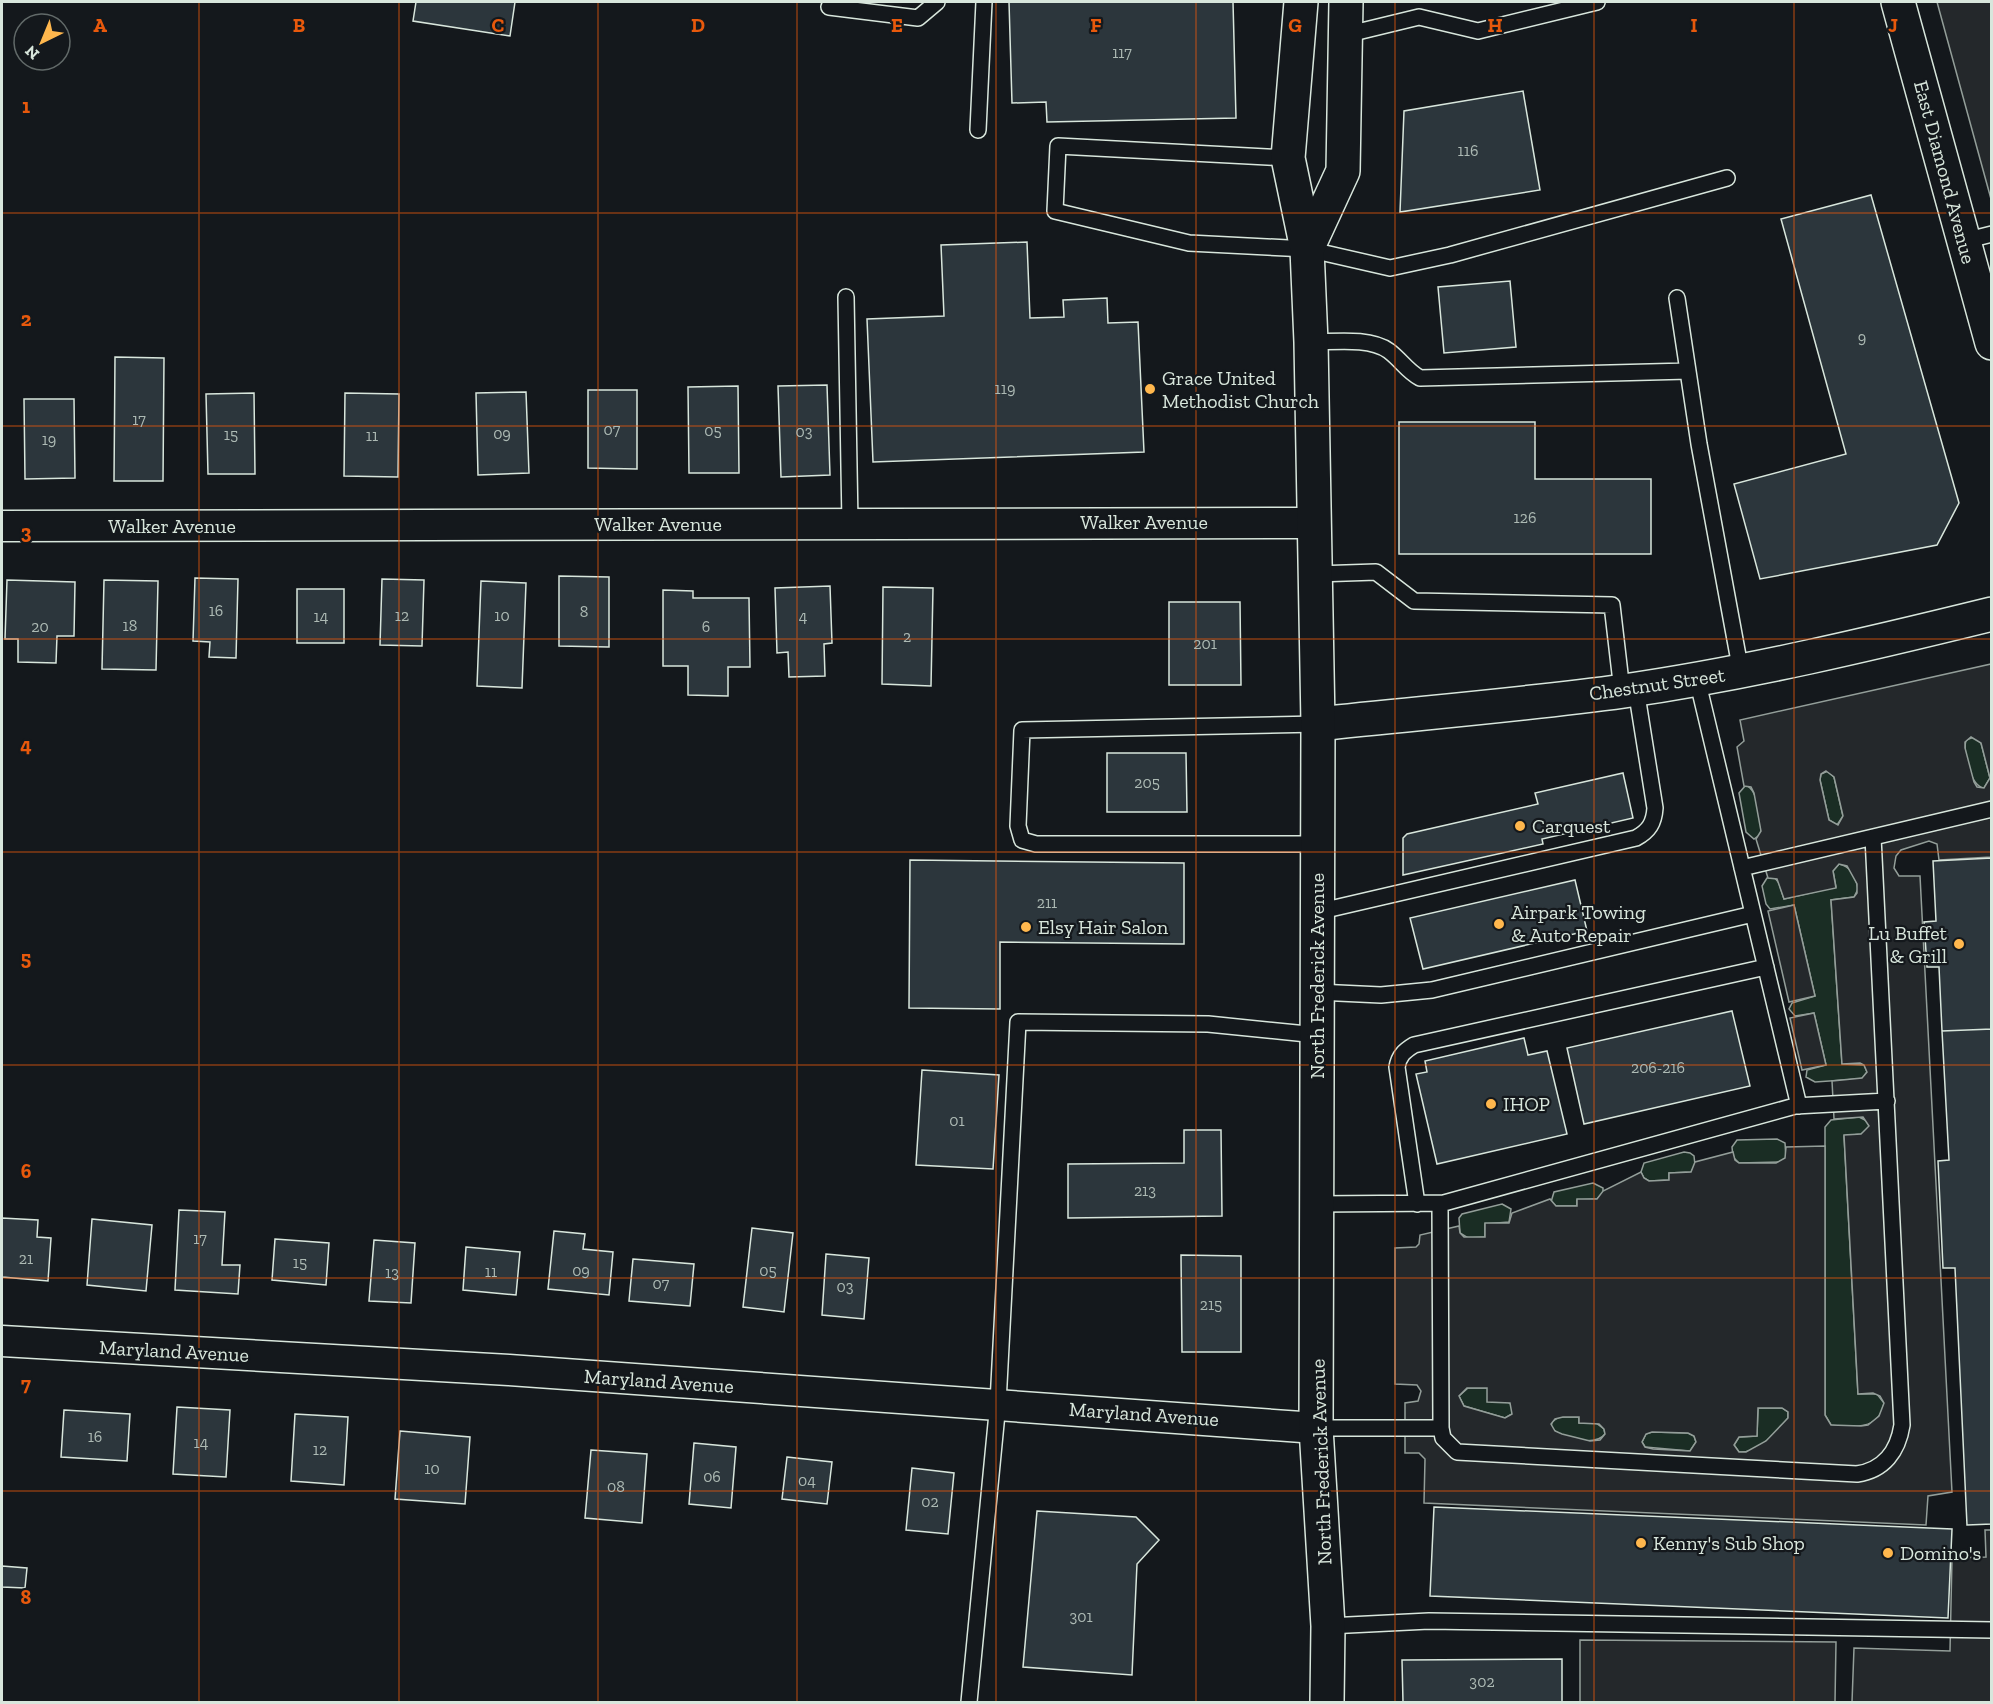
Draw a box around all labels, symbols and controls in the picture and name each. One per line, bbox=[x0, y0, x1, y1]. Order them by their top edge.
north arrow bbox=[12, 12, 72, 72]
text: A bbox=[93, 13, 107, 37]
text: B bbox=[293, 13, 305, 37]
text: C bbox=[492, 13, 505, 37]
text: D bbox=[691, 13, 705, 37]
text: E bbox=[891, 13, 903, 37]
text: F bbox=[1090, 13, 1102, 37]
text: G bbox=[1288, 13, 1302, 37]
text: H bbox=[1487, 13, 1503, 37]
text: I bbox=[1690, 13, 1698, 37]
text: J bbox=[1888, 13, 1898, 37]
text: N bbox=[21, 42, 43, 64]
house number: 117 bbox=[1112, 43, 1132, 62]
street label: East Diamond Avenue bbox=[1909, 78, 1981, 266]
text: 1 bbox=[22, 94, 30, 118]
house number: 116 bbox=[1458, 141, 1478, 160]
text: 2 bbox=[21, 307, 32, 331]
house number: 9 bbox=[1858, 328, 1866, 347]
place label: Grace United Methodist Church bbox=[1162, 366, 1320, 413]
house number: 119 bbox=[995, 379, 1015, 398]
marker: Grace United Methodist Church bbox=[1143, 382, 1157, 396]
house number: 17 bbox=[132, 410, 146, 429]
house number: 07 bbox=[604, 420, 621, 439]
house number: 05 bbox=[704, 421, 722, 440]
house number: 03 bbox=[795, 422, 813, 441]
house number: 09 bbox=[493, 424, 511, 443]
house number: 15 bbox=[224, 425, 238, 444]
house number: 11 bbox=[366, 426, 378, 445]
house number: 19 bbox=[42, 430, 56, 449]
house number: 126 bbox=[1514, 508, 1536, 527]
street label: Walker Avenue bbox=[1080, 510, 1208, 534]
street label: Walker Avenue bbox=[594, 512, 722, 536]
street label: Walker Avenue bbox=[108, 514, 236, 538]
text: 3 bbox=[21, 520, 32, 544]
house number: 16 bbox=[209, 601, 223, 620]
house number: 8 bbox=[580, 602, 588, 621]
house number: 12 bbox=[395, 606, 409, 625]
house number: 10 bbox=[494, 606, 510, 625]
house number: 14 bbox=[314, 607, 329, 626]
house number: 4 bbox=[799, 607, 808, 626]
house number: 18 bbox=[123, 616, 137, 635]
house number: 20 bbox=[31, 617, 49, 636]
house number: 6 bbox=[702, 617, 710, 636]
house number: 2 bbox=[903, 627, 911, 646]
house number: 201 bbox=[1193, 634, 1217, 653]
street label: Chestnut Street bbox=[1587, 663, 1727, 705]
text: 4 bbox=[20, 733, 32, 757]
house number: 205 bbox=[1134, 773, 1160, 792]
place label: Carquest bbox=[1532, 814, 1611, 838]
marker: Carquest bbox=[1513, 819, 1527, 833]
street label: North Frederick Avenue bbox=[1305, 873, 1329, 1079]
house number: 211 bbox=[1037, 893, 1057, 912]
place label: Airpark Towing & Auto Repair bbox=[1511, 900, 1646, 947]
place label: Elsy Hair Salon bbox=[1038, 915, 1169, 939]
marker: Airpark Towing & Auto Repair bbox=[1492, 917, 1506, 931]
marker: Elsy Hair Salon bbox=[1019, 920, 1033, 934]
place label: Lu Buffet & Grill bbox=[1868, 921, 1948, 968]
marker: Lu Buffet & Grill bbox=[1952, 937, 1966, 951]
text: 5 bbox=[21, 946, 31, 970]
house number: 206-216 bbox=[1631, 1058, 1685, 1077]
place label: IHOP bbox=[1503, 1092, 1550, 1116]
marker: IHOP bbox=[1484, 1097, 1498, 1111]
house number: 01 bbox=[949, 1111, 965, 1130]
text: 6 bbox=[21, 1159, 32, 1183]
house number: 213 bbox=[1134, 1181, 1156, 1200]
house number: 17 bbox=[193, 1229, 207, 1248]
house number: 21 bbox=[19, 1249, 33, 1268]
house number: 15 bbox=[293, 1253, 307, 1272]
house number: 09 bbox=[572, 1261, 590, 1280]
house number: 05 bbox=[759, 1261, 777, 1280]
house number: 11 bbox=[485, 1262, 497, 1281]
house number: 13 bbox=[385, 1263, 399, 1282]
house number: 07 bbox=[653, 1274, 670, 1293]
house number: 03 bbox=[836, 1277, 854, 1296]
house number: 215 bbox=[1200, 1295, 1222, 1314]
street label: Maryland Avenue bbox=[98, 1335, 250, 1367]
street label: North Frederick Avenue bbox=[1305, 1359, 1337, 1565]
street label: Maryland Avenue bbox=[583, 1364, 735, 1398]
text: 7 bbox=[21, 1372, 31, 1396]
street label: Maryland Avenue bbox=[1068, 1397, 1220, 1431]
house number: 16 bbox=[88, 1427, 102, 1446]
house number: 14 bbox=[194, 1433, 209, 1452]
house number: 12 bbox=[313, 1440, 327, 1459]
house number: 10 bbox=[424, 1459, 440, 1478]
house number: 06 bbox=[703, 1467, 721, 1486]
house number: 04 bbox=[798, 1471, 816, 1490]
house number: 08 bbox=[607, 1477, 625, 1496]
house number: 02 bbox=[921, 1492, 939, 1511]
place label: Kenny's Sub Shop bbox=[1653, 1531, 1805, 1555]
marker: Kenny's Sub Shop bbox=[1634, 1536, 1648, 1550]
place label: Domino's bbox=[1900, 1541, 1981, 1565]
marker: Domino's bbox=[1881, 1546, 1895, 1560]
text: 8 bbox=[21, 1585, 32, 1609]
house number: 301 bbox=[1069, 1607, 1093, 1626]
house number: 302 bbox=[1469, 1672, 1495, 1691]

